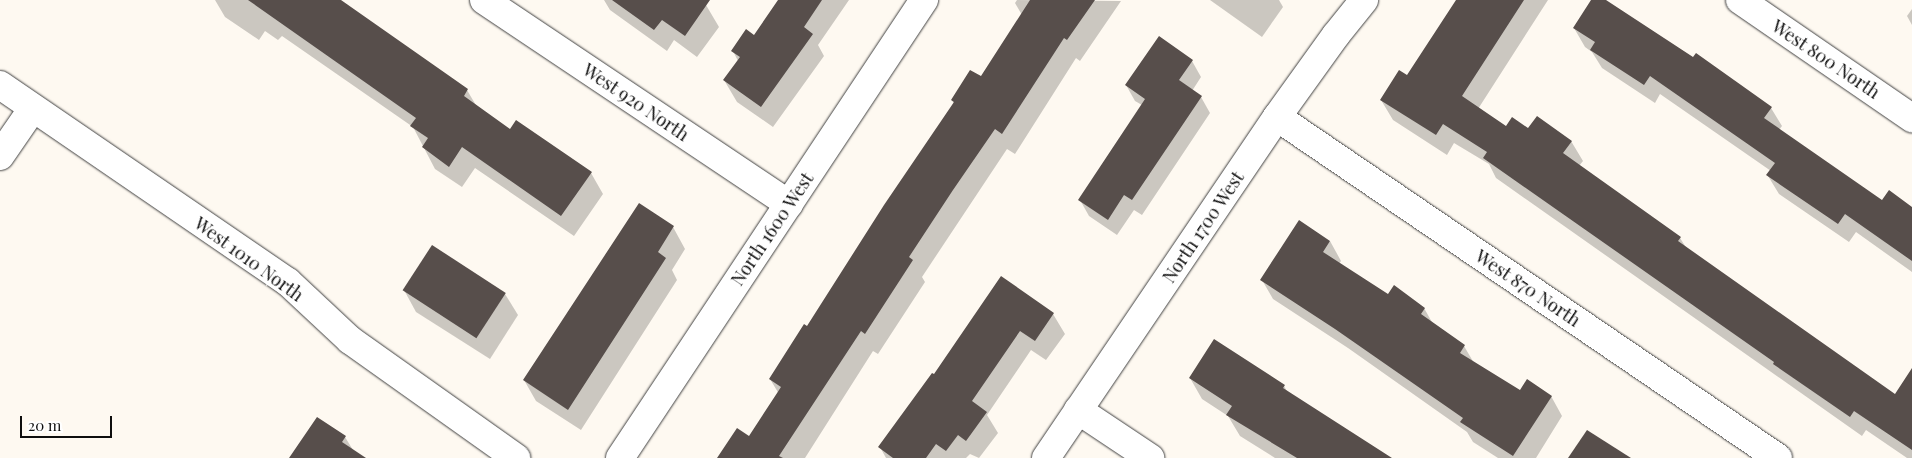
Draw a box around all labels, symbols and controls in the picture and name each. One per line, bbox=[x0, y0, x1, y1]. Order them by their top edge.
street label: West 800 North bbox=[1768, 15, 1884, 103]
street label: West 920 North bbox=[579, 59, 693, 145]
street label: North 1700 West bbox=[1158, 167, 1248, 287]
street label: North 1600 West bbox=[726, 168, 818, 290]
street label: West 1010 North bbox=[190, 212, 308, 306]
street label: West 870 North bbox=[1471, 245, 1585, 331]
scale bar bbox=[22, 406, 115, 438]
text: 20 m bbox=[28, 415, 61, 435]

